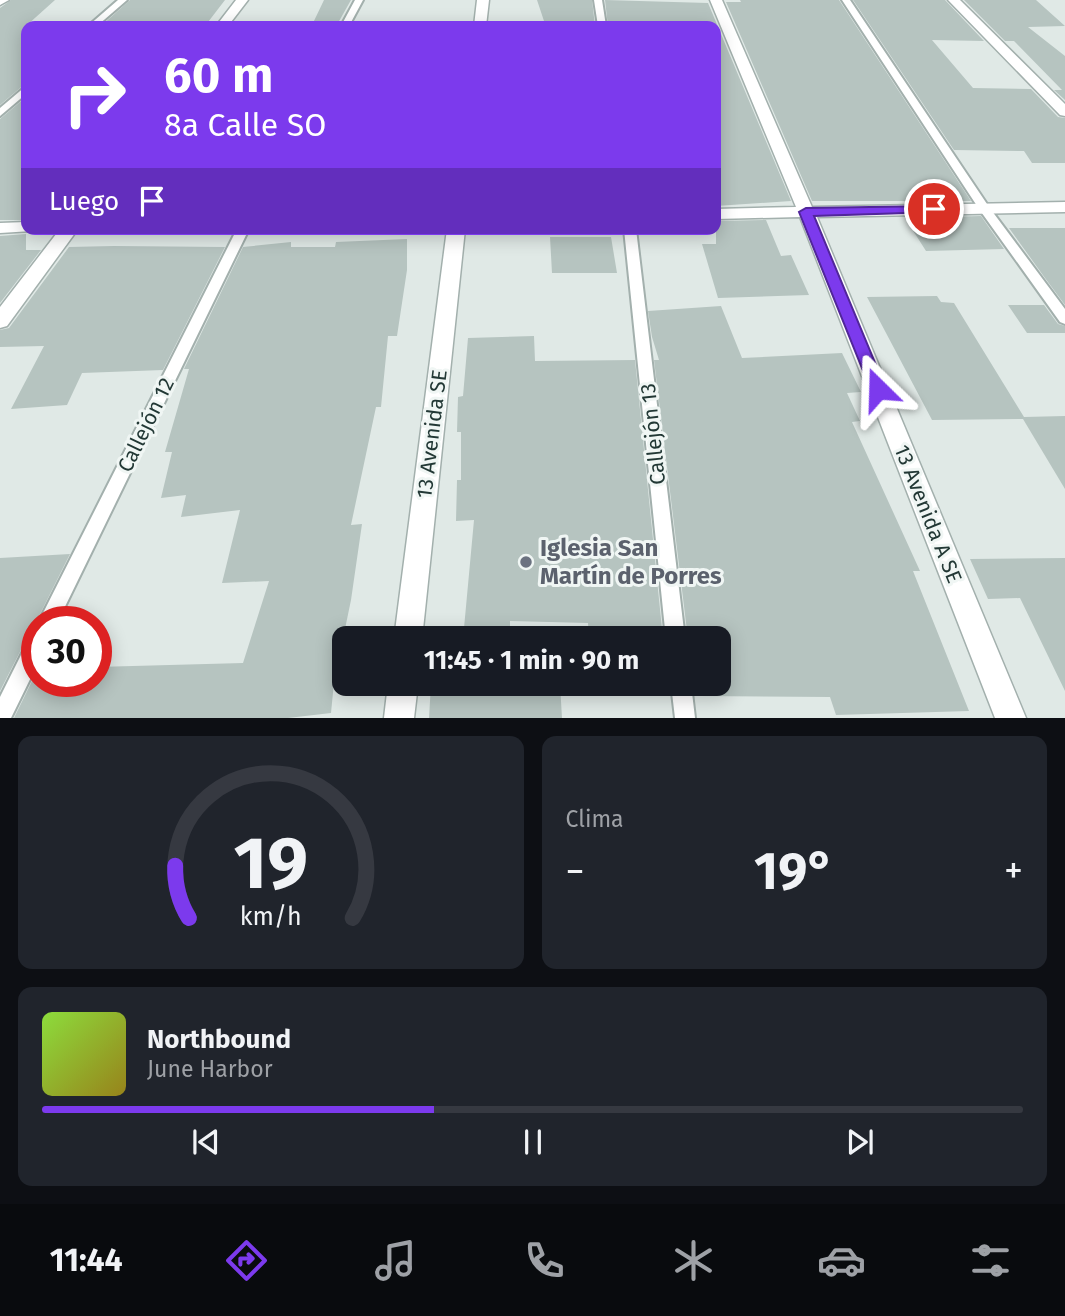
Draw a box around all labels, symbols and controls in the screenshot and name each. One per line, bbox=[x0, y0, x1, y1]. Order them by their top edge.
text: 60 m bbox=[164, 46, 273, 105]
icon: right bbox=[49, 49, 140, 140]
text: 8a Calle SO bbox=[164, 106, 326, 144]
pin bbox=[904, 179, 964, 239]
icon: arrive bbox=[133, 182, 171, 220]
text: Luego bbox=[49, 186, 119, 217]
icon: arrive bbox=[915, 190, 953, 228]
position arrow bbox=[841, 352, 915, 426]
street label: 13 Avenida SE bbox=[411, 368, 453, 500]
street label: Callejón 12 bbox=[112, 373, 180, 477]
street label: Callejón 13 bbox=[635, 382, 671, 486]
street label: 13 Avenida A SE bbox=[888, 441, 968, 587]
place label: Iglesia San Martín de Porres bbox=[540, 534, 722, 590]
marker: Iglesia San Martín de Porres bbox=[518, 554, 534, 570]
speed limit sign: 30 bbox=[21, 606, 112, 697]
text: 11:45 · 1 min · 90 m bbox=[424, 645, 639, 676]
text: Clima bbox=[566, 805, 624, 833]
text: 19 bbox=[233, 821, 308, 908]
text: 19° bbox=[754, 840, 834, 903]
text: − bbox=[566, 848, 585, 894]
text: + bbox=[1004, 848, 1023, 894]
text: km/h bbox=[240, 902, 302, 932]
text: Northbound bbox=[147, 1024, 291, 1055]
text: June Harbor bbox=[147, 1055, 273, 1083]
icon: previous bbox=[187, 1123, 225, 1161]
icon: pause bbox=[514, 1123, 552, 1161]
icon: next bbox=[841, 1123, 879, 1161]
icon: directions bbox=[222, 1236, 271, 1285]
icon: music bbox=[371, 1236, 420, 1285]
icon: phone bbox=[520, 1236, 569, 1285]
icon: climate bbox=[669, 1236, 718, 1285]
icon: car bbox=[817, 1236, 866, 1285]
icon: filters bbox=[966, 1236, 1015, 1285]
text: 11:44 bbox=[50, 1241, 123, 1279]

